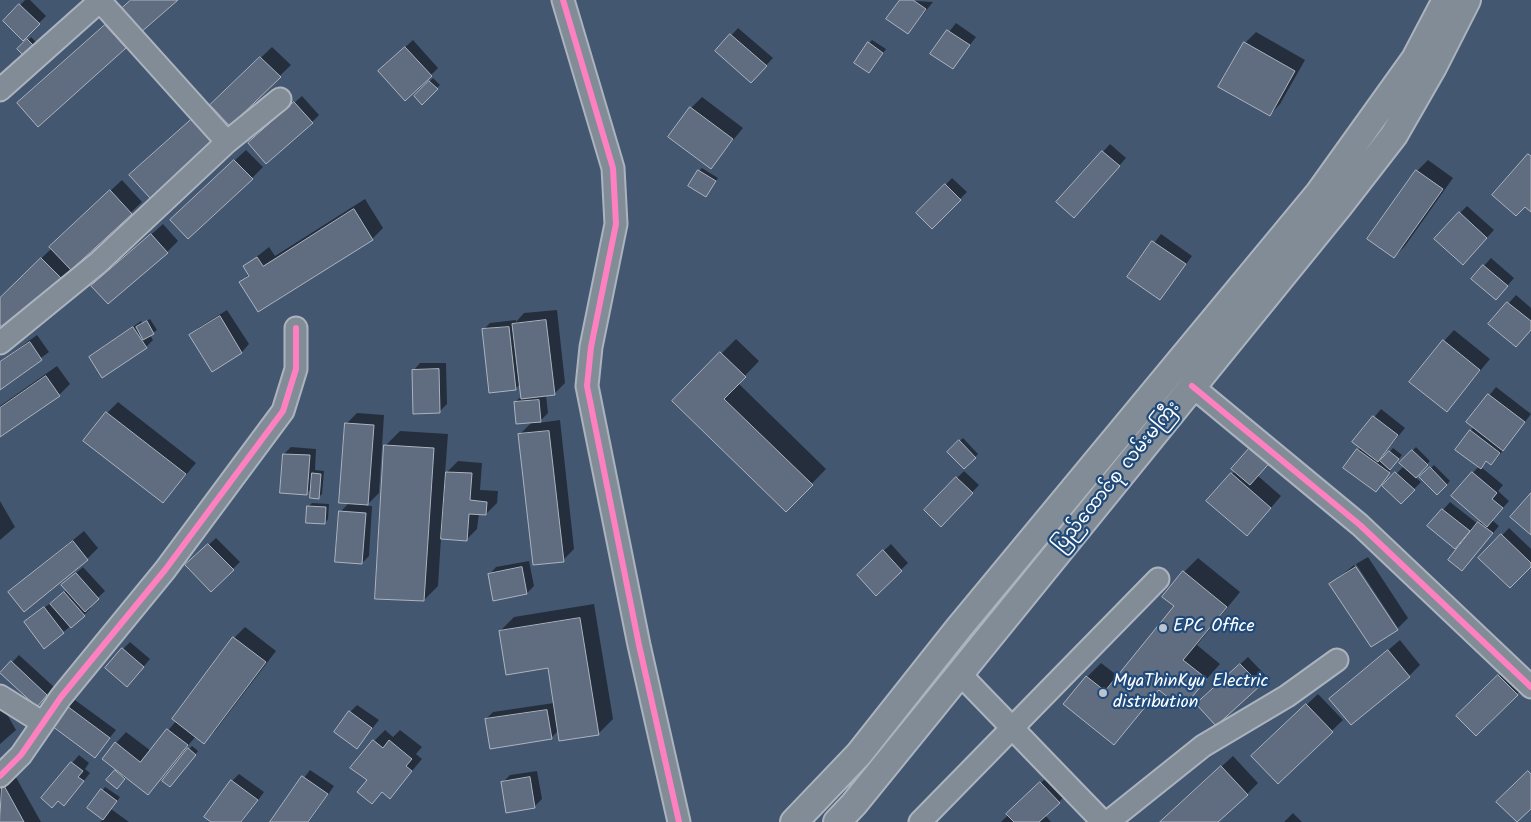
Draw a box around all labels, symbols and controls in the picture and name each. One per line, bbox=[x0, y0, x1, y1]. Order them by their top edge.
street label: ပြည်ထောင်စု လမ်းမကြီး bbox=[1050, 398, 1186, 558]
place label: EPC Office bbox=[1173, 617, 1255, 639]
marker: EPC Office bbox=[1157, 622, 1169, 634]
place label: MyaThinKyu Electric distribution bbox=[1113, 672, 1268, 714]
marker: MyaThinKyu Electric distribution bbox=[1097, 687, 1109, 699]

